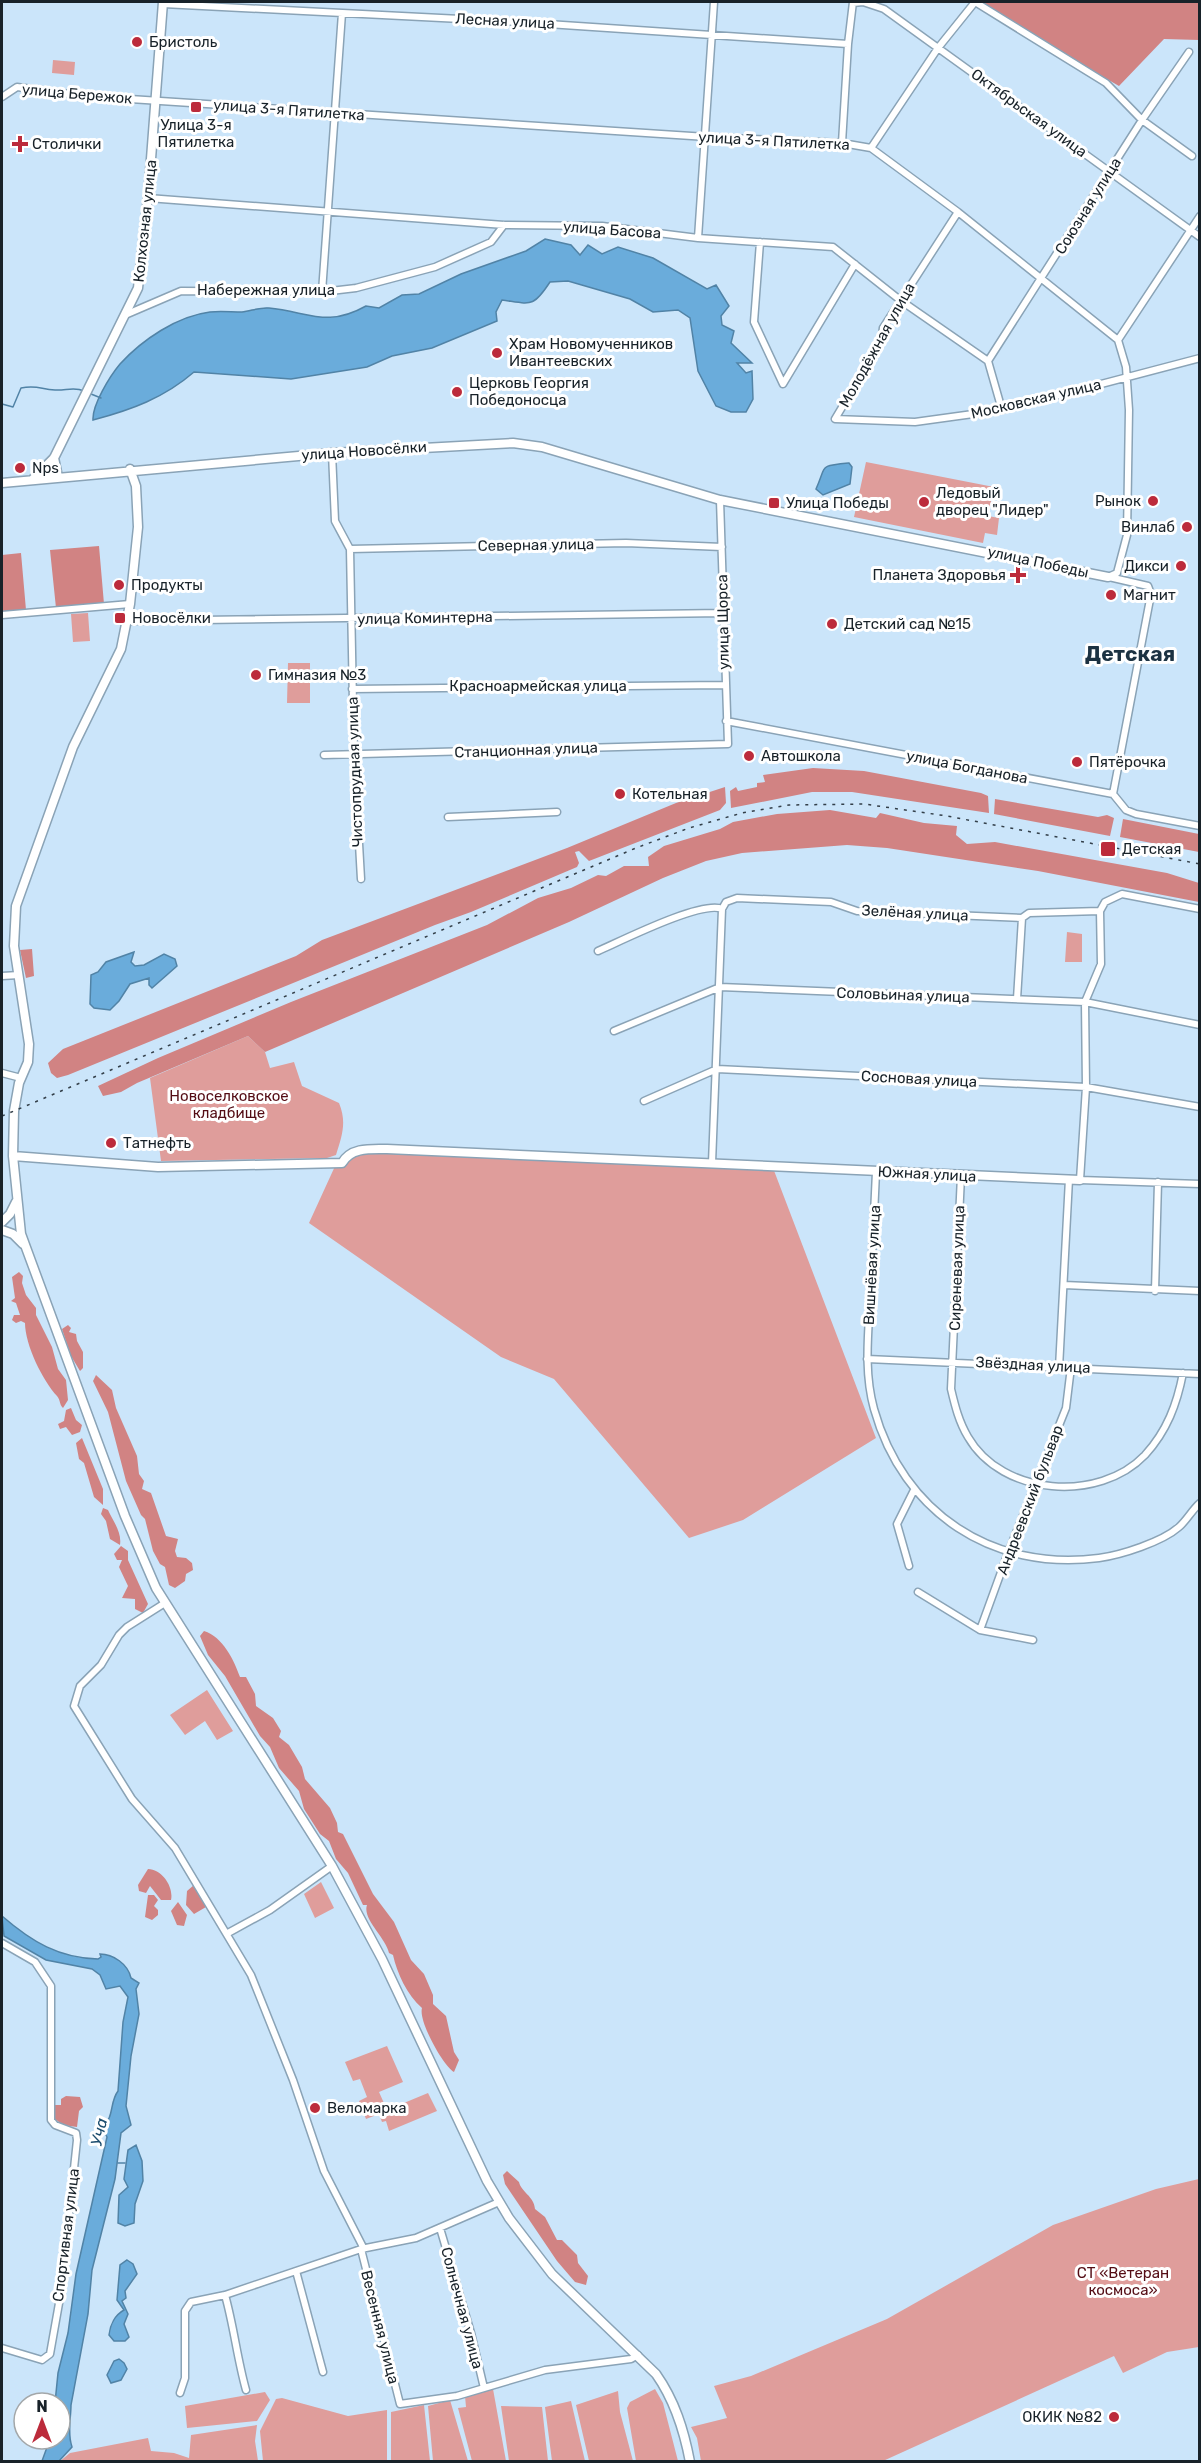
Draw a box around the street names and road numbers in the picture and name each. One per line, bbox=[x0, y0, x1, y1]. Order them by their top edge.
street label: Лесная улица bbox=[455, 9, 555, 33]
street label: Октябрьская улица bbox=[968, 65, 1090, 161]
street label: улица Бережок bbox=[21, 80, 133, 108]
street label: улица 3-я Пятилетка bbox=[213, 96, 365, 124]
street label: улица 3-я Пятилетка bbox=[698, 128, 850, 154]
street label: Союзная улица bbox=[1051, 154, 1125, 258]
street label: Колхозная улица bbox=[130, 159, 160, 283]
street label: улица Басова bbox=[562, 218, 662, 242]
street label: Молодёжная улица bbox=[835, 280, 919, 410]
street label: Набережная улица bbox=[197, 281, 335, 299]
street label: Московская улица bbox=[969, 375, 1103, 423]
street label: улица Новосёлки bbox=[301, 438, 427, 464]
street label: Северная улица bbox=[478, 535, 594, 555]
street label: улица Победы bbox=[986, 543, 1090, 581]
street label: улица Щорса bbox=[713, 574, 733, 670]
street label: улица Коминтерна bbox=[357, 608, 493, 628]
street label: Красноармейская улица bbox=[449, 677, 627, 695]
street label: Чистопрудная улица bbox=[343, 696, 367, 848]
street label: Станционная улица bbox=[454, 738, 598, 762]
street label: улица Богданова bbox=[905, 746, 1029, 788]
street label: Зелёная улица bbox=[861, 901, 969, 925]
street label: Соловьиная улица bbox=[836, 984, 970, 1006]
street label: Сосновая улица bbox=[860, 1067, 978, 1091]
street label: Южная улица bbox=[877, 1162, 977, 1186]
street label: Вишнёвая улица bbox=[860, 1205, 884, 1325]
street label: Сиреневая улица bbox=[946, 1205, 968, 1331]
street label: Звёздная улица bbox=[975, 1353, 1091, 1377]
street label: Андреевский бульвар bbox=[993, 1423, 1067, 1577]
street label: Спортивная улица bbox=[49, 2167, 83, 2303]
street label: Солнечная улица bbox=[437, 2245, 487, 2371]
street label: Весенняя улица bbox=[357, 2268, 403, 2386]

